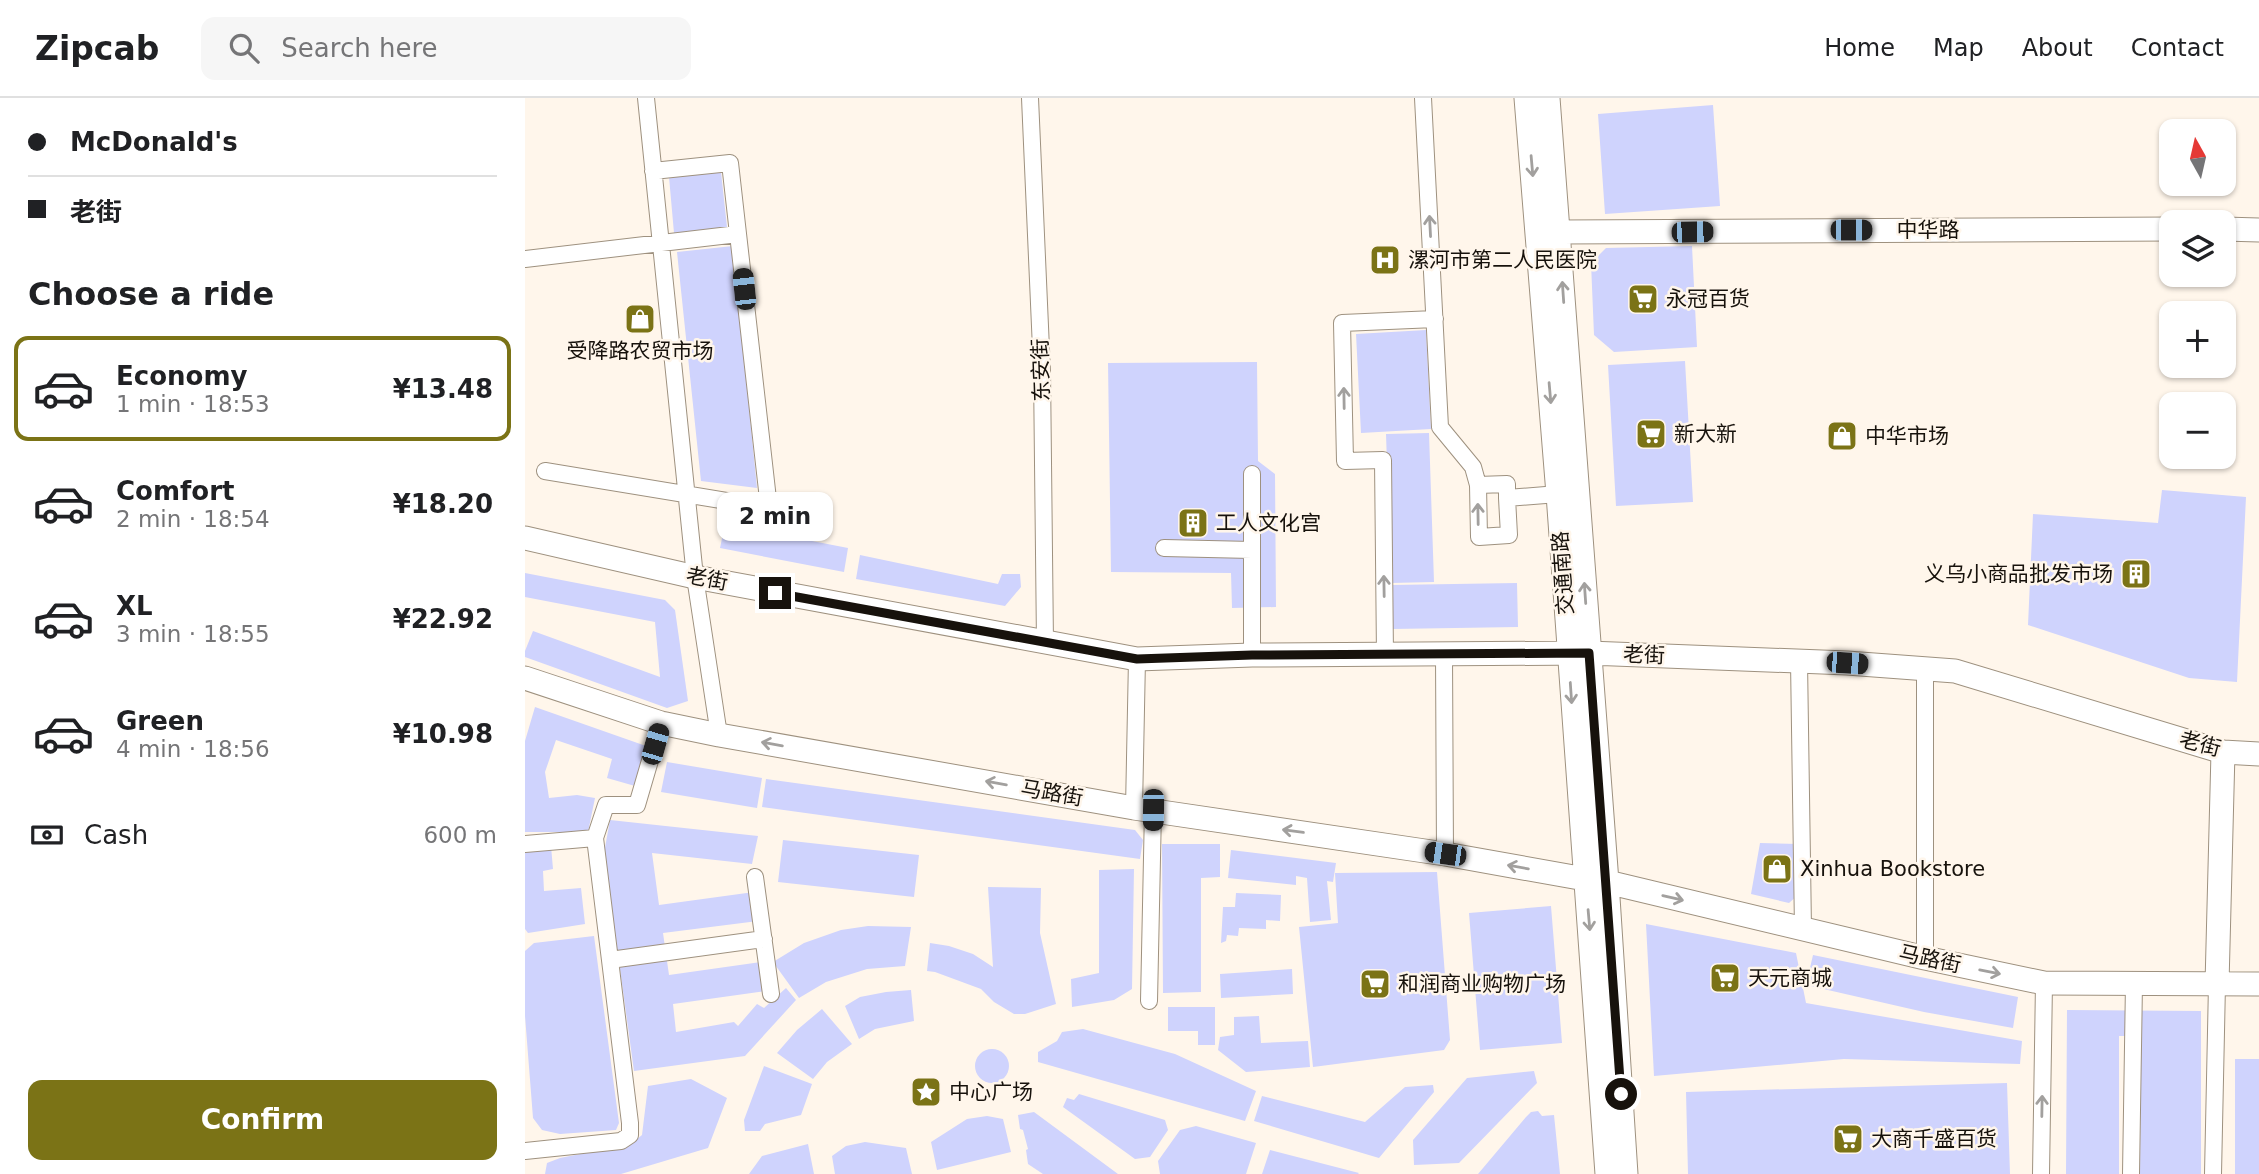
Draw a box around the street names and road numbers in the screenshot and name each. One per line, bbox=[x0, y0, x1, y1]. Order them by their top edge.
street label: 中华路 bbox=[1897, 218, 1960, 242]
street label: 东安街 bbox=[1028, 338, 1054, 402]
street label: 交通南路 bbox=[1548, 530, 1578, 616]
street label: 老街 bbox=[684, 563, 730, 595]
street label: 老街 bbox=[1623, 642, 1665, 668]
street label: 老街 bbox=[2177, 727, 2223, 761]
street label: 马路街 bbox=[1019, 776, 1085, 810]
street label: 马路街 bbox=[1897, 941, 1963, 977]

